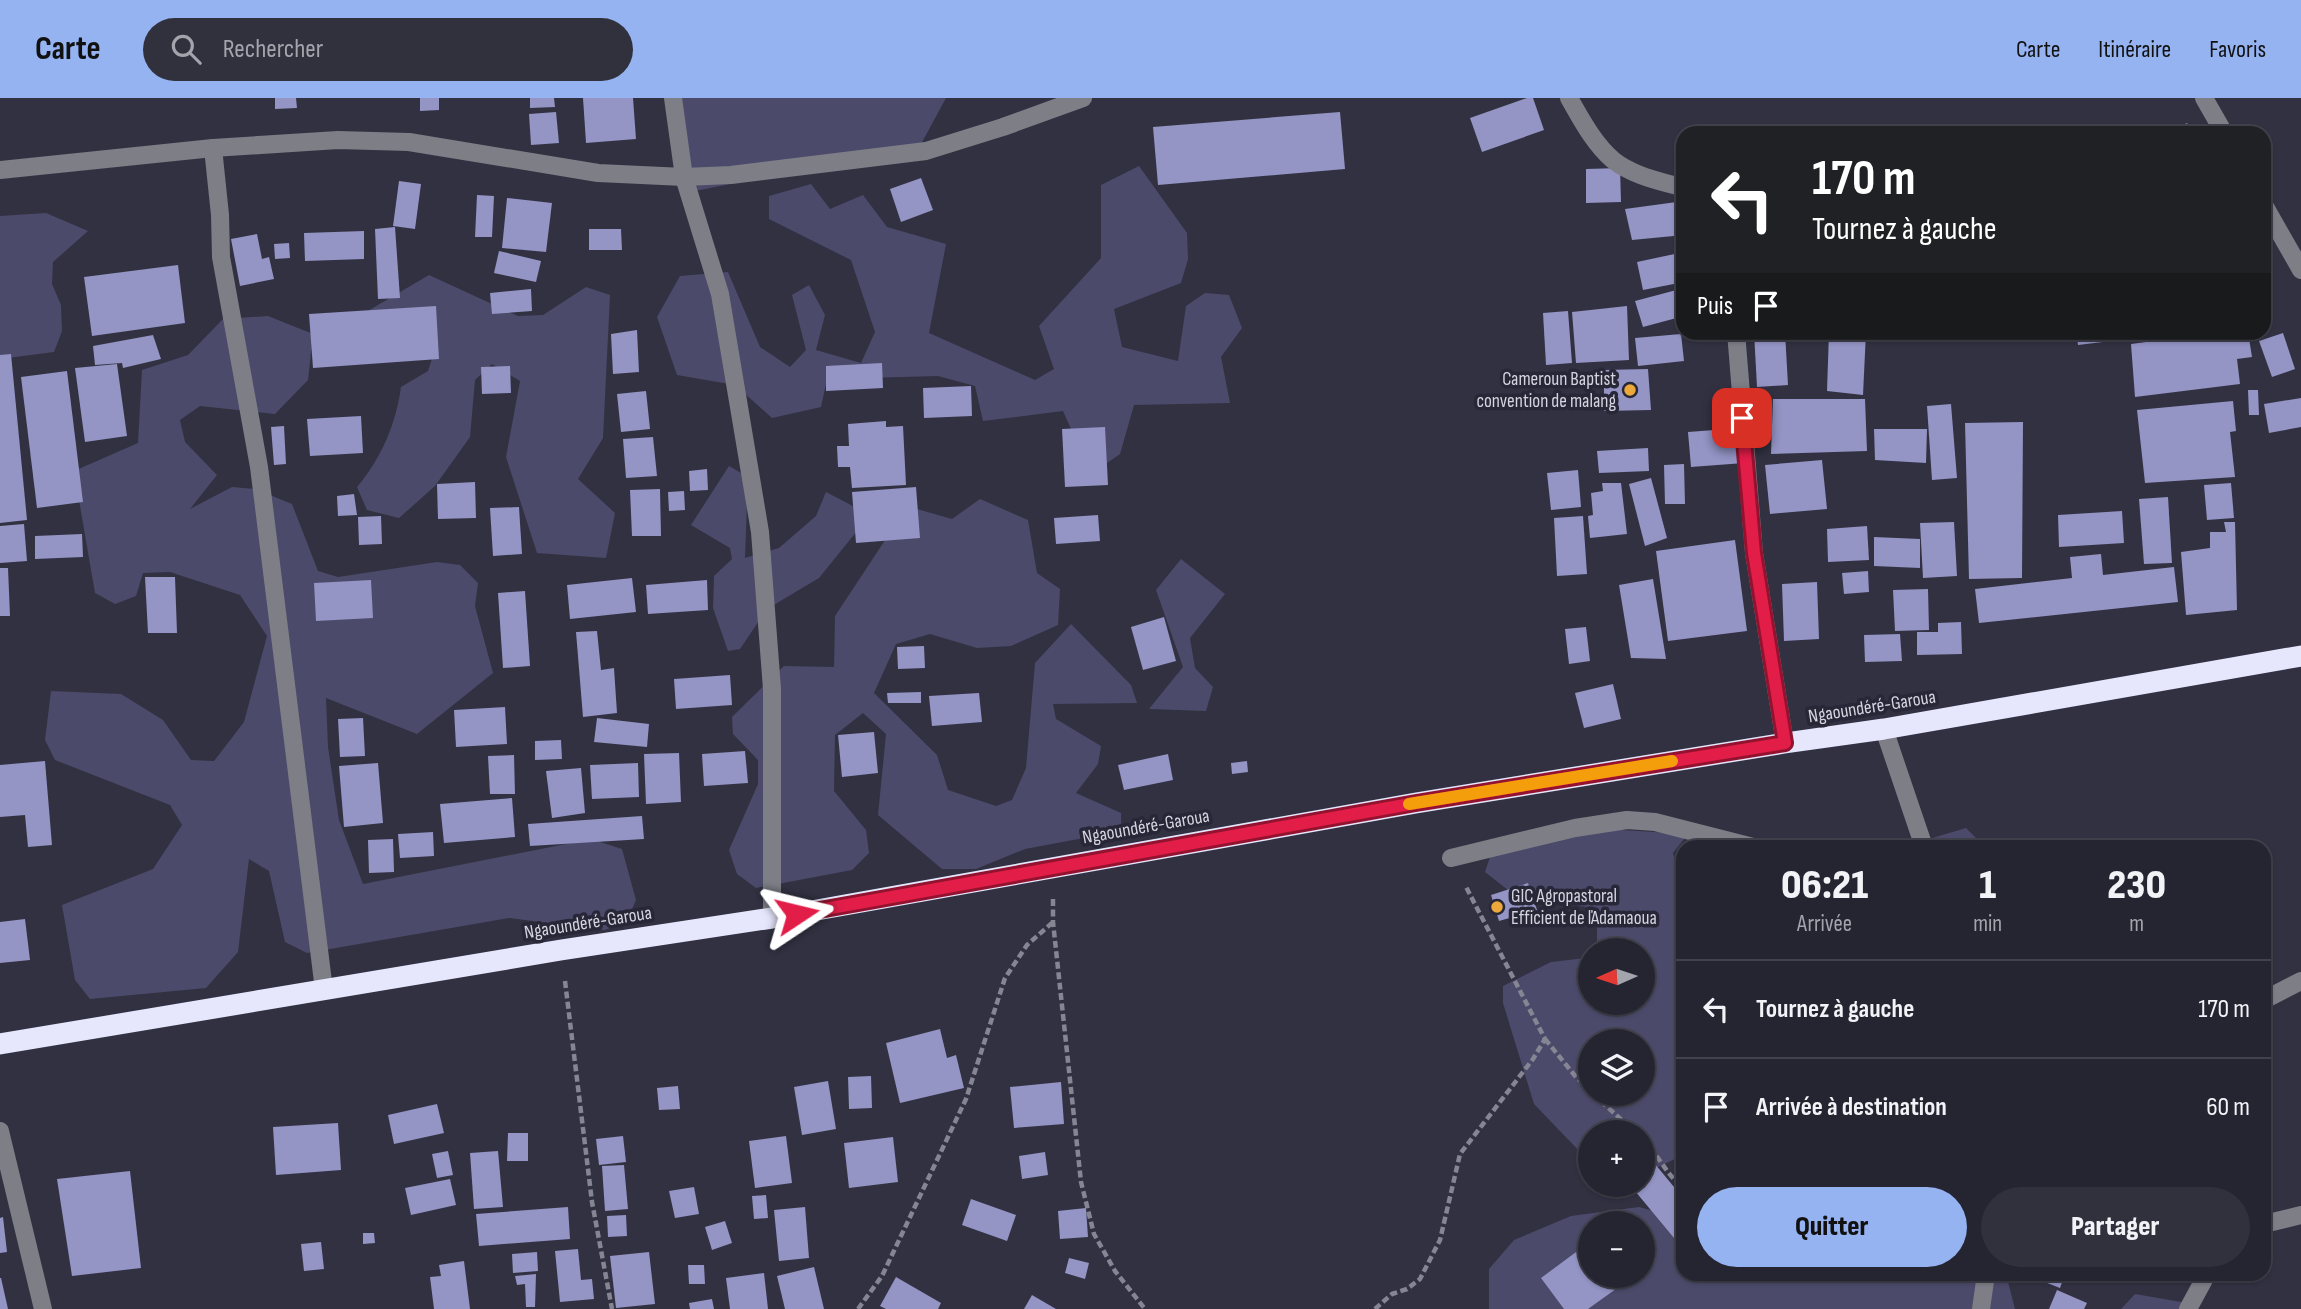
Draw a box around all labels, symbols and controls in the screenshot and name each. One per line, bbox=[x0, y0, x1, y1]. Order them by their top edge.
search box bbox=[143, 18, 633, 81]
text: Carte bbox=[35, 29, 101, 69]
icon: search bbox=[167, 30, 205, 68]
text: Rechercher bbox=[223, 34, 323, 65]
text: Carte bbox=[2016, 35, 2060, 64]
text: Itinéraire bbox=[2098, 35, 2171, 64]
text: Favoris bbox=[2209, 35, 2266, 64]
text: 170 m bbox=[1812, 150, 1916, 209]
icon: left bbox=[1697, 154, 1788, 245]
text: Tournez à gauche bbox=[1812, 210, 1997, 249]
icon: arrive bbox=[1747, 287, 1785, 325]
text: Puis bbox=[1697, 291, 1733, 322]
place label: Cameroun Baptist convention de malang bbox=[1476, 368, 1616, 413]
marker: Cameroun Baptist convention de malang bbox=[1622, 382, 1638, 398]
pin bbox=[1712, 388, 1772, 448]
icon: arrive bbox=[1723, 399, 1761, 437]
street label: Ngaoundéré-Garoua bbox=[1807, 686, 1937, 728]
street label: Ngaoundéré-Garoua bbox=[1081, 805, 1211, 849]
text: 06:21 bbox=[1781, 860, 1868, 911]
text: 1 bbox=[1979, 860, 1996, 911]
text: 230 bbox=[2107, 860, 2166, 911]
position arrow bbox=[760, 877, 834, 951]
place label: GIC Agropastoral Efficient de ľAdamaoua bbox=[1511, 885, 1657, 930]
marker: GIC Agropastoral Efficient de ľAdamaoua bbox=[1489, 899, 1505, 915]
street label: Ngaoundéré-Garoua bbox=[523, 902, 653, 944]
text: Arrivée bbox=[1797, 910, 1852, 938]
text: min bbox=[1973, 910, 2002, 938]
text: m bbox=[2129, 910, 2144, 938]
north arrow bbox=[1578, 938, 1656, 1015]
map controls bbox=[1578, 938, 1655, 1288]
icon: left bbox=[1697, 990, 1735, 1028]
text: Tournez à gauche bbox=[1756, 994, 1914, 1025]
text: 170 m bbox=[2198, 994, 2250, 1025]
button: layers bbox=[1578, 1029, 1655, 1106]
icon: arrive bbox=[1697, 1088, 1735, 1126]
text: Arrivée à destination bbox=[1756, 1092, 1947, 1123]
text: 60 m bbox=[2206, 1092, 2250, 1123]
button: + bbox=[1578, 1120, 1655, 1197]
button: Quitter bbox=[1697, 1187, 1967, 1267]
button: Partager bbox=[1981, 1187, 2250, 1267]
button: − bbox=[1578, 1211, 1655, 1288]

